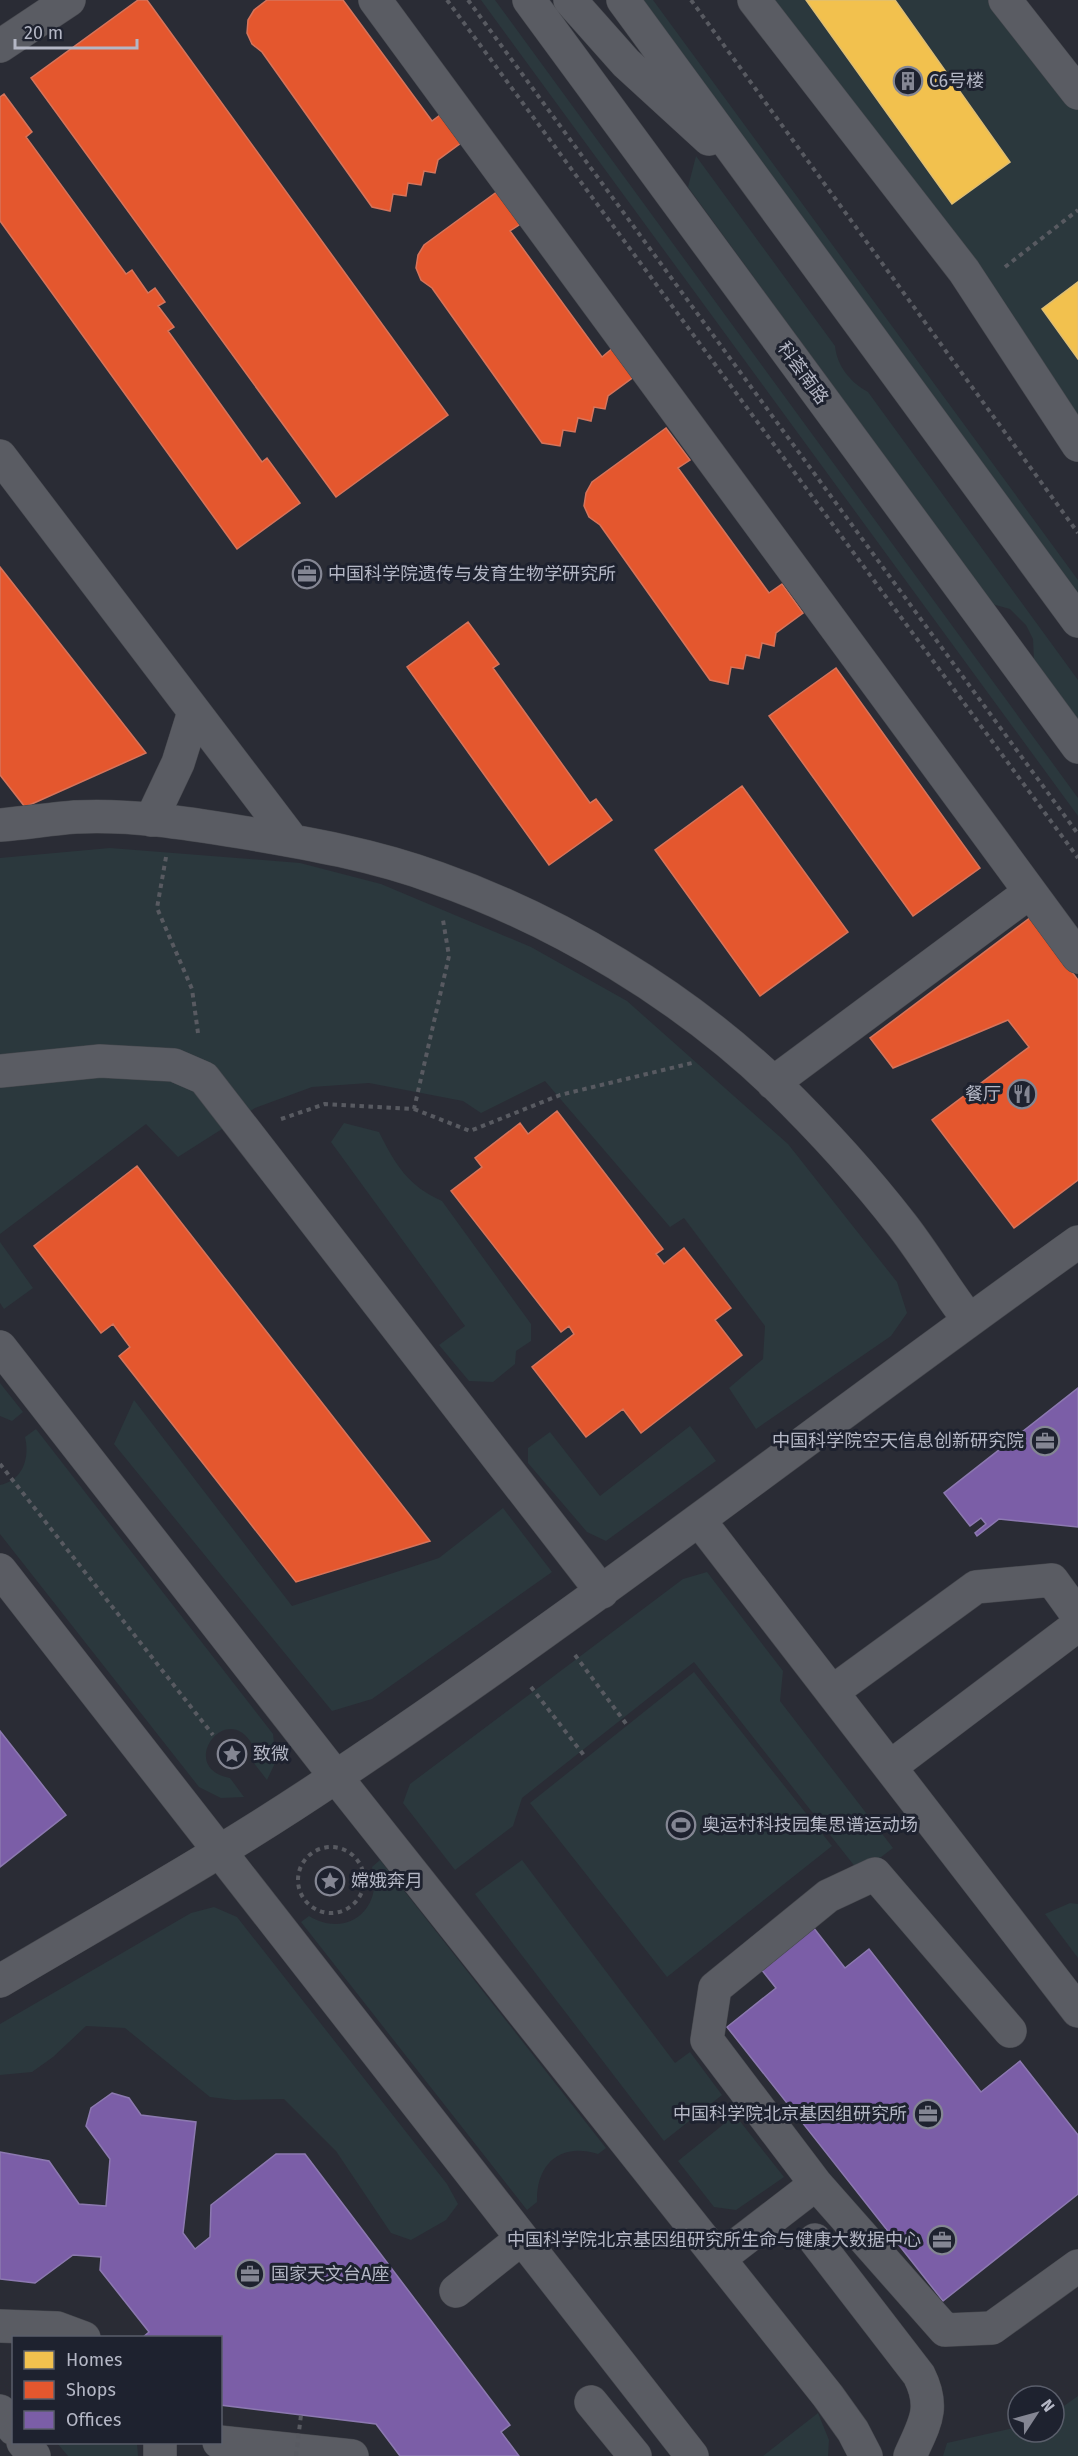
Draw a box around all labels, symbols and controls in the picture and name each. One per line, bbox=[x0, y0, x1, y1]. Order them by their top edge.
scale bar bbox=[15, 12, 136, 50]
text: 20 m bbox=[24, 22, 63, 44]
building icon: C6号楼 bbox=[892, 65, 924, 97]
place label: C6号楼 bbox=[929, 70, 984, 92]
street label: 科荟南路 bbox=[773, 337, 833, 409]
office icon: 中国科学院遗传与发育生物学研究所 bbox=[291, 558, 323, 590]
place label: 中国科学院遗传与发育生物学研究所 bbox=[328, 563, 616, 585]
restaurant icon: 餐厅 bbox=[1006, 1078, 1038, 1110]
place label: 餐厅 bbox=[965, 1083, 1001, 1105]
office icon: 中国科学院空天信息创新研究院 bbox=[1029, 1425, 1061, 1457]
place label: 中国科学院空天信息创新研究院 bbox=[772, 1430, 1024, 1452]
place icon: 致微 bbox=[216, 1738, 248, 1770]
place label: 致微 bbox=[253, 1743, 289, 1765]
sports icon: 奥运村科技园集思谱运动场 bbox=[665, 1809, 697, 1841]
place label: 奥运村科技园集思谱运动场 bbox=[702, 1814, 918, 1836]
place icon: 嫦娥奔月 bbox=[314, 1865, 346, 1897]
place label: 嫦娥奔月 bbox=[351, 1870, 423, 1892]
office icon: 中国科学院北京基因组研究所 bbox=[912, 2098, 944, 2130]
place label: 中国科学院北京基因组研究所 bbox=[673, 2103, 907, 2125]
office icon: 中国科学院北京基因组研究所生命与健康大数据中心 bbox=[926, 2224, 958, 2256]
place label: 中国科学院北京基因组研究所生命与健康大数据中心 bbox=[507, 2229, 921, 2251]
office icon: 国家天文台A座 bbox=[234, 2258, 266, 2290]
place label: 国家天文台A座 bbox=[271, 2263, 389, 2285]
legend bbox=[12, 2336, 222, 2444]
text: Homes bbox=[66, 2349, 122, 2371]
text: Shops bbox=[66, 2379, 116, 2401]
north arrow bbox=[1006, 2384, 1066, 2444]
text: N bbox=[1037, 2396, 1059, 2415]
text: Offices bbox=[66, 2409, 121, 2431]

